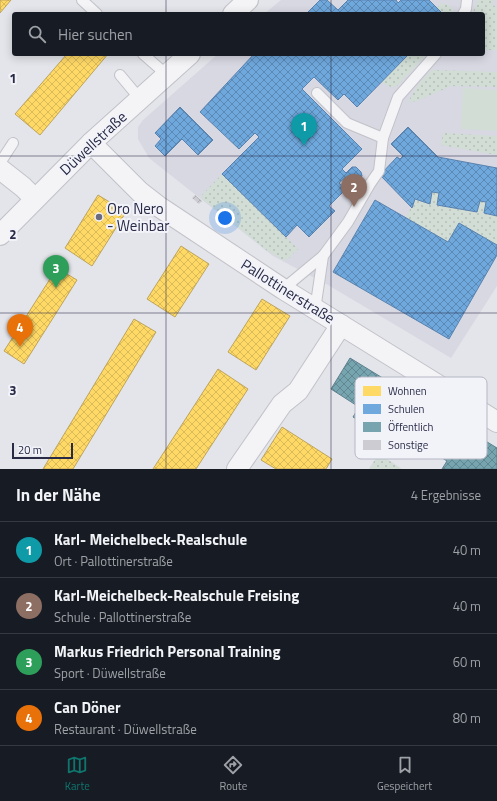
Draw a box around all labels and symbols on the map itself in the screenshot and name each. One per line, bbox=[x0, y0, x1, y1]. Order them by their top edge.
text: 1 bbox=[9, 68, 17, 88]
street label: Düwellstraße bbox=[54, 106, 132, 180]
pin: 1 bbox=[291, 113, 317, 146]
pin: 2 bbox=[341, 174, 367, 207]
place label: Oro Nero - Weinbar bbox=[107, 197, 169, 237]
your location bbox=[215, 208, 235, 228]
marker: Oro Nero - Weinbar bbox=[94, 212, 104, 222]
text: 2 bbox=[9, 224, 17, 244]
street label: Pallottinerstraße bbox=[237, 253, 339, 329]
pin: 3 bbox=[43, 255, 69, 288]
pin: 4 bbox=[7, 314, 33, 347]
legend bbox=[355, 377, 487, 459]
text: 3 bbox=[9, 380, 17, 400]
text: Wohnen bbox=[388, 383, 427, 399]
text: Schulen bbox=[388, 401, 425, 417]
text: Öffentlich bbox=[388, 419, 433, 435]
text: Sonstige bbox=[388, 437, 429, 453]
scale bar bbox=[12, 441, 73, 460]

